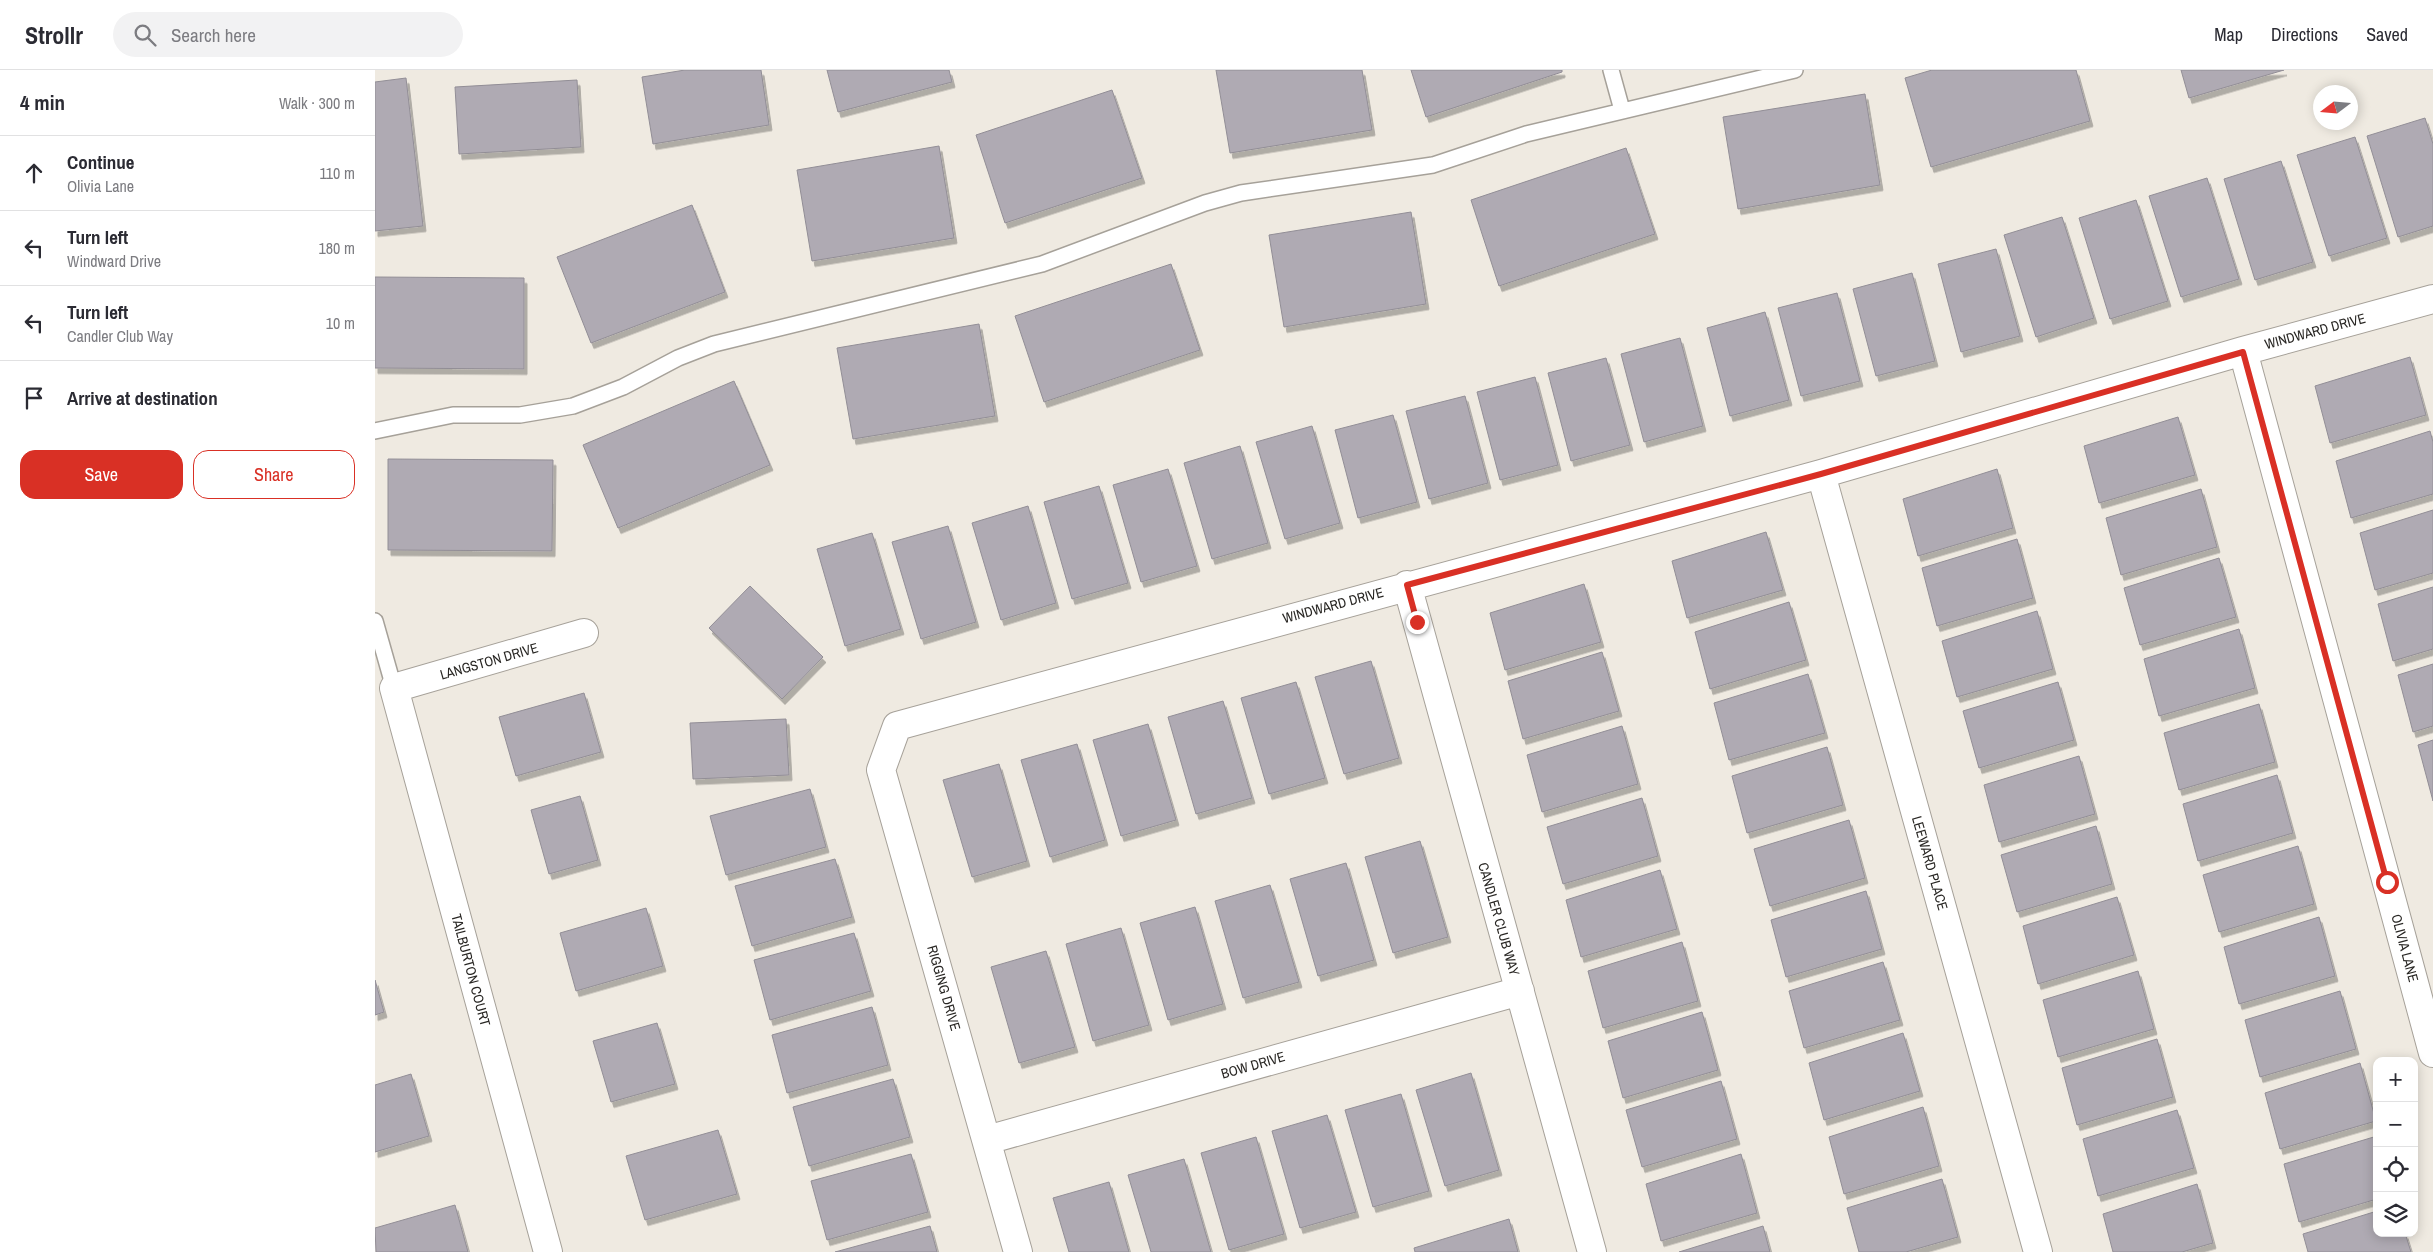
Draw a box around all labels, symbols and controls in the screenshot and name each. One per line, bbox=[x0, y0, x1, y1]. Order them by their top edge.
search box bbox=[113, 12, 463, 57]
text: Strollr bbox=[25, 19, 83, 51]
icon: search bbox=[131, 21, 159, 49]
text: Search here bbox=[171, 22, 256, 48]
text: Map bbox=[2214, 22, 2243, 47]
text: Directions bbox=[2271, 22, 2338, 47]
text: Saved bbox=[2366, 22, 2408, 47]
north arrow bbox=[2313, 85, 2358, 130]
text: 4 min bbox=[20, 88, 65, 117]
text: Walk · 300 m bbox=[279, 92, 355, 114]
text: Continue bbox=[67, 149, 135, 175]
icon: ahead bbox=[20, 159, 48, 187]
text: 110 m bbox=[319, 162, 355, 184]
text: Olivia Lane bbox=[67, 175, 134, 197]
text: Turn left bbox=[67, 224, 128, 250]
icon: left bbox=[20, 234, 48, 262]
text: 180 m bbox=[319, 237, 355, 259]
text: Windward Drive bbox=[67, 250, 161, 272]
text: Turn left bbox=[67, 299, 128, 325]
icon: left bbox=[20, 309, 48, 337]
street label: WINDWARD DRIVE bbox=[2263, 309, 2367, 353]
text: 10 m bbox=[326, 312, 355, 334]
text: Candler Club Way bbox=[67, 325, 173, 347]
icon: arrive bbox=[20, 384, 48, 412]
text: Arrive at destination bbox=[67, 385, 218, 411]
button: Save bbox=[20, 450, 183, 499]
button: Share bbox=[193, 450, 355, 499]
street label: WINDWARD DRIVE bbox=[1281, 583, 1385, 627]
route end bbox=[1406, 611, 1429, 634]
street label: LANGSTON DRIVE bbox=[438, 638, 540, 684]
street label: LEEWARD PLACE bbox=[1908, 814, 1952, 912]
street label: CANDLER CLUB WAY bbox=[1474, 860, 1524, 978]
route start bbox=[2376, 871, 2399, 894]
street label: TAILBURTON COURT bbox=[447, 912, 495, 1028]
street label: OLIVIA LANE bbox=[2387, 912, 2423, 984]
street label: RIGGING DRIVE bbox=[923, 943, 965, 1033]
street label: BOW DRIVE bbox=[1219, 1047, 1287, 1083]
map controls bbox=[2373, 1057, 2418, 1237]
button: + bbox=[2373, 1057, 2418, 1102]
button: − bbox=[2373, 1102, 2418, 1147]
button: locate bbox=[2373, 1147, 2418, 1192]
button: layers bbox=[2373, 1192, 2418, 1237]

